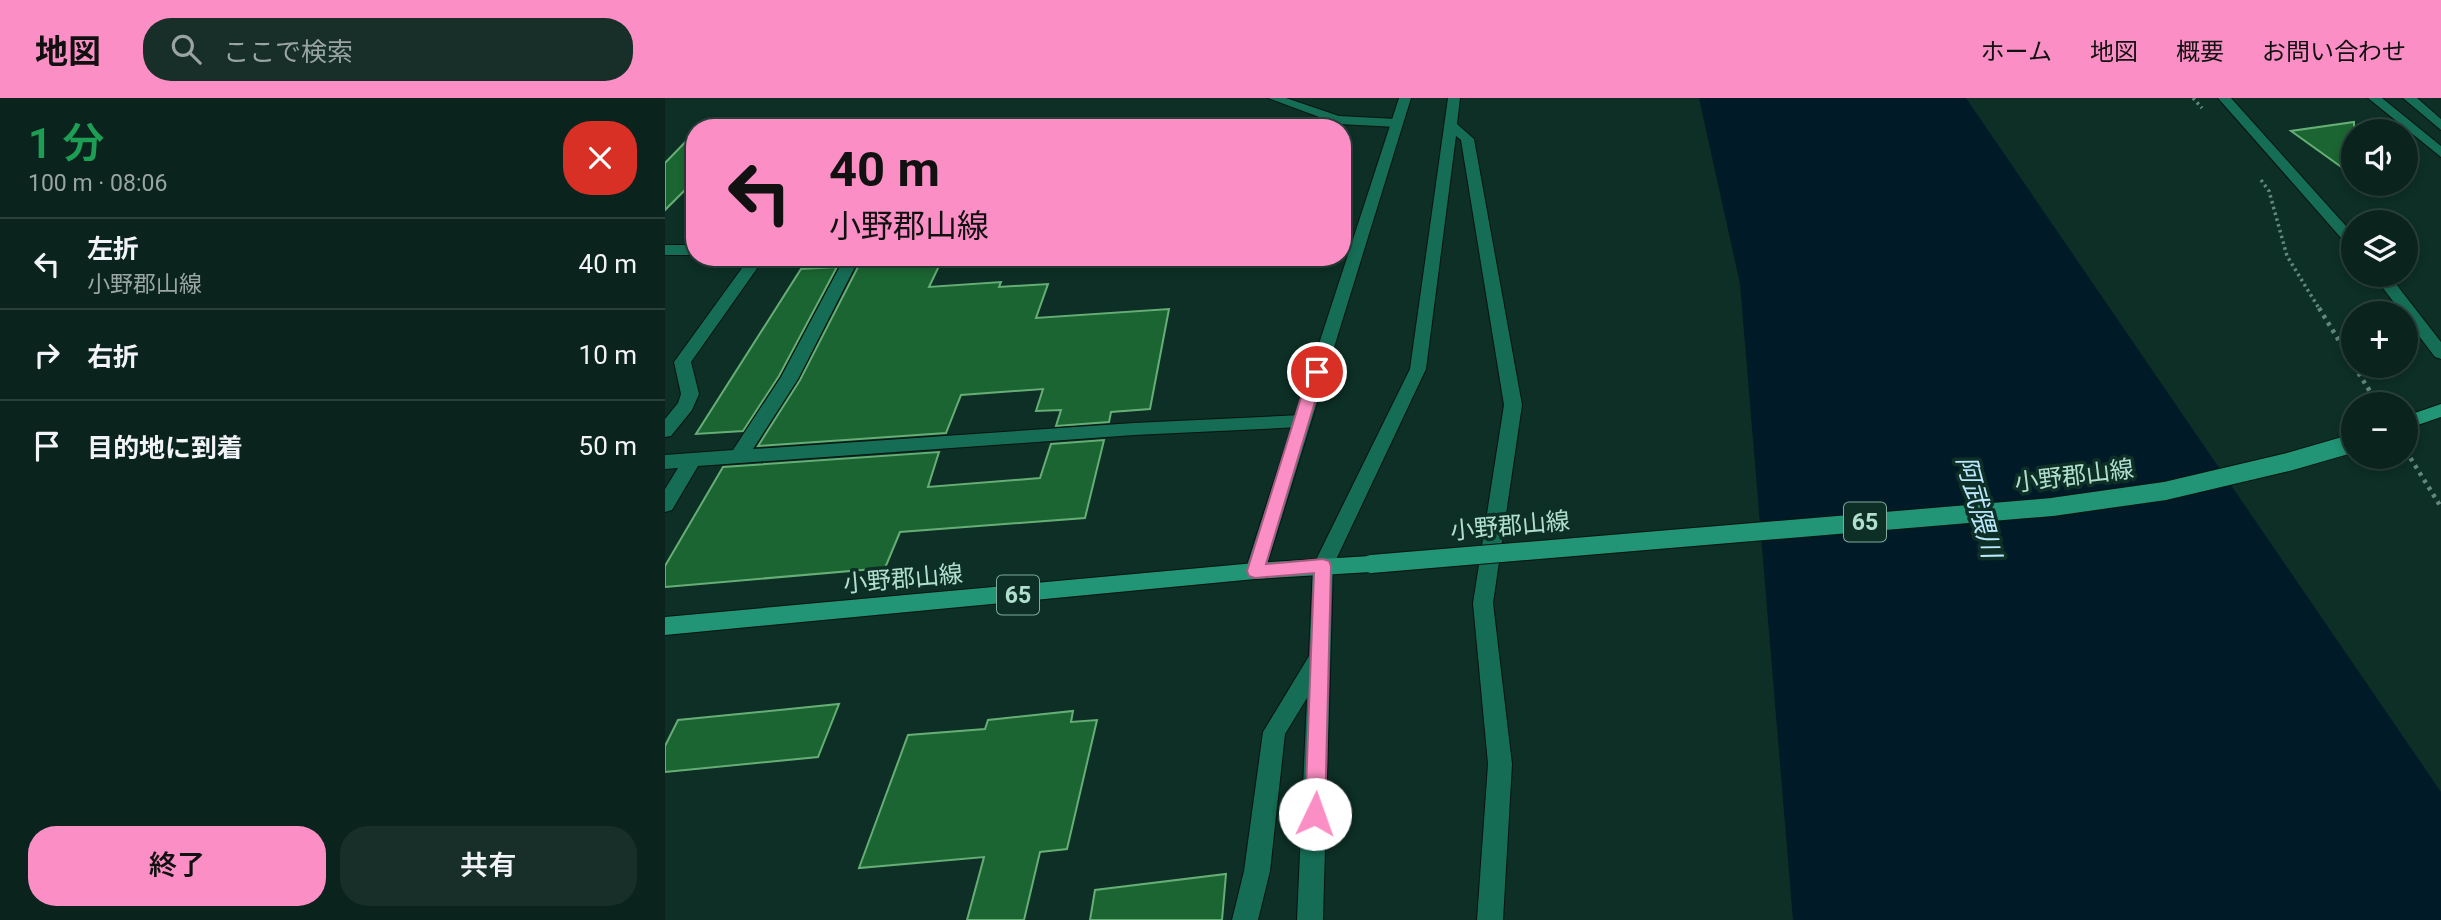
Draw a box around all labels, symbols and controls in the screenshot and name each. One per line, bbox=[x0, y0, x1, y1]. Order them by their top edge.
search box bbox=[143, 18, 633, 81]
icon: search bbox=[167, 30, 205, 68]
text: 地図 bbox=[35, 32, 101, 71]
text: ここで検索 bbox=[223, 37, 353, 67]
text: ホーム bbox=[1981, 38, 2052, 66]
text: 地図 bbox=[2090, 38, 2138, 66]
text: 概要 bbox=[2176, 38, 2224, 66]
text: お問い合わせ bbox=[2262, 38, 2406, 66]
text: 1 分 bbox=[28, 119, 104, 168]
map controls bbox=[2341, 119, 2418, 469]
button: sound bbox=[2341, 119, 2418, 196]
button: close bbox=[563, 121, 637, 195]
text: 40 m bbox=[829, 141, 940, 198]
icon: left bbox=[714, 147, 805, 238]
text: 100 m · 08:06 bbox=[28, 170, 167, 197]
text: 小野郡山線 bbox=[829, 207, 989, 245]
button: layers bbox=[2341, 210, 2418, 287]
text: 左折 bbox=[87, 234, 139, 264]
icon: left bbox=[28, 245, 66, 283]
text: 40 m bbox=[579, 249, 637, 279]
text: 小野郡山線 bbox=[87, 271, 202, 298]
button: + bbox=[2341, 301, 2418, 378]
icon: right bbox=[28, 336, 66, 374]
text: 10 m bbox=[579, 340, 637, 370]
text: 右折 bbox=[87, 342, 139, 372]
pin bbox=[1287, 342, 1347, 402]
icon: arrive bbox=[1298, 353, 1336, 391]
button: − bbox=[2341, 392, 2418, 469]
icon: arrive bbox=[28, 427, 66, 465]
text: 50 m bbox=[579, 431, 637, 461]
text: 目的地に到着 bbox=[87, 433, 243, 463]
water label: 阿武隈川 bbox=[1951, 453, 2008, 564]
street label: 小野郡山線 bbox=[2013, 455, 2135, 497]
road number: 65 bbox=[1844, 502, 1886, 542]
street label: 小野郡山線 bbox=[1449, 507, 1571, 545]
street label: 小野郡山線 bbox=[842, 560, 964, 598]
road number: 65 bbox=[997, 575, 1039, 614]
position arrow bbox=[1278, 777, 1352, 851]
button: 終了 bbox=[28, 826, 326, 906]
button: 共有 bbox=[340, 826, 637, 906]

